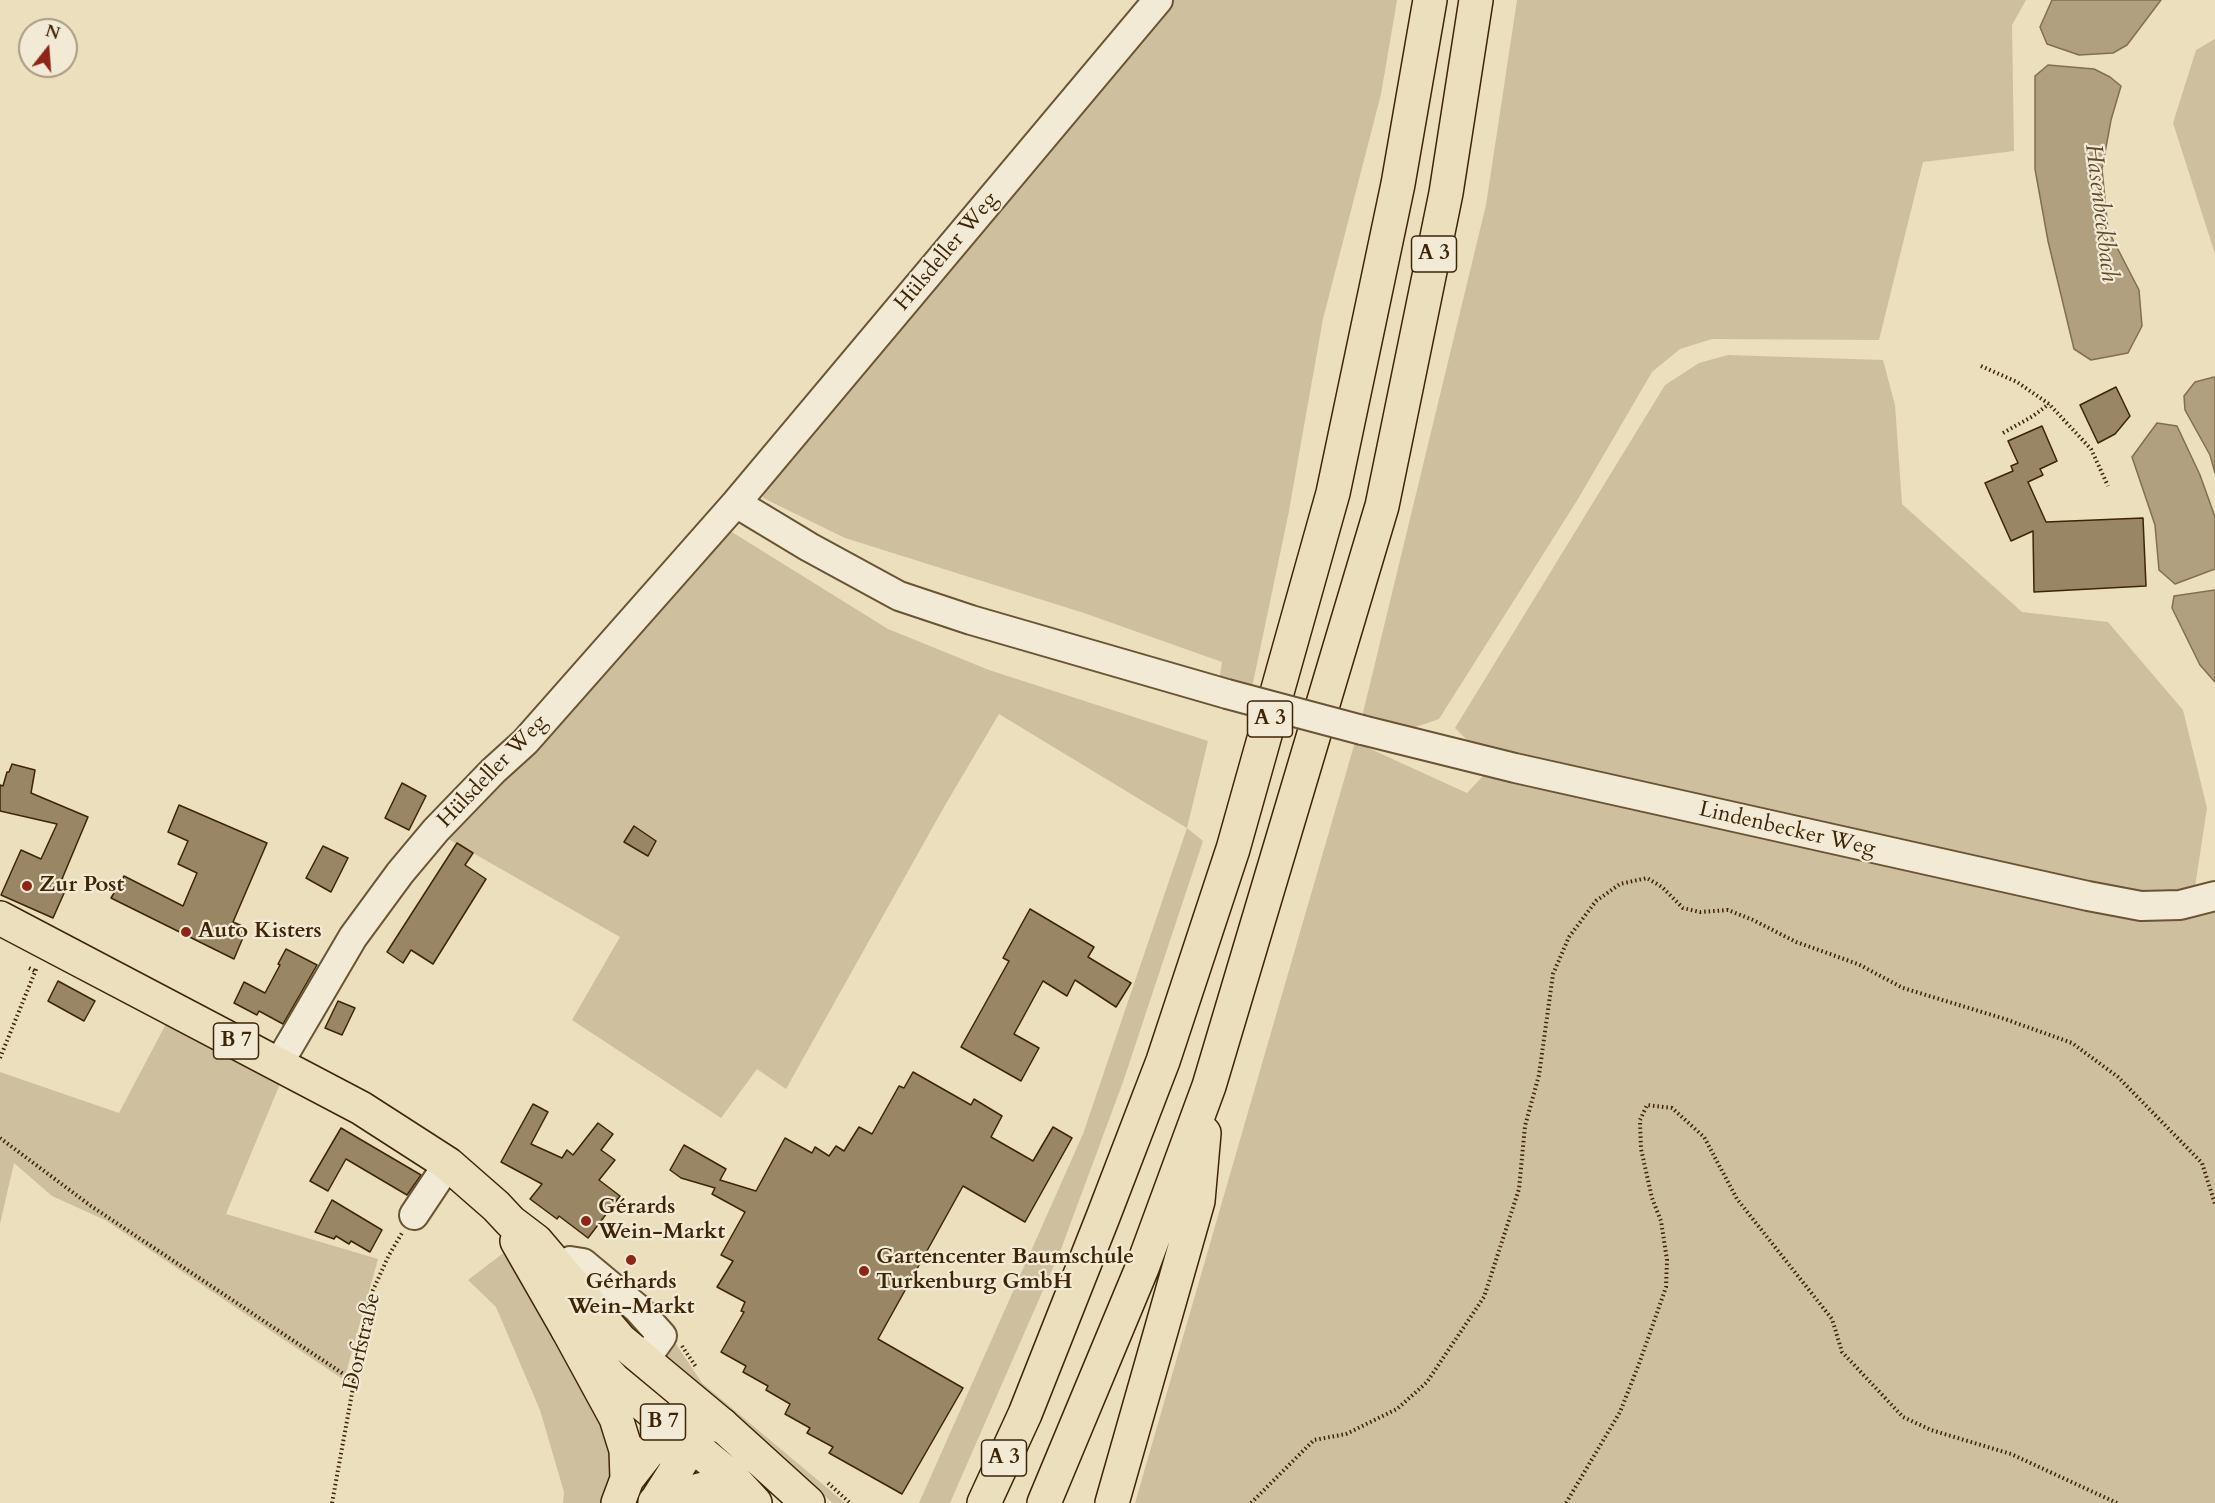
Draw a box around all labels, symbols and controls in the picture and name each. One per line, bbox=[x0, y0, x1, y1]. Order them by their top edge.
north arrow bbox=[18, 18, 78, 78]
text: N bbox=[43, 20, 63, 45]
water label: Hasenbeckbach bbox=[2077, 142, 2123, 284]
street label: Hülsdeller Weg bbox=[890, 187, 1004, 317]
road number: A 3 bbox=[1412, 236, 1456, 272]
road number: A 3 bbox=[1248, 701, 1292, 737]
street label: Hülsdeller Weg bbox=[433, 710, 553, 834]
street label: Lindenbecker Weg bbox=[1696, 797, 1878, 863]
place label: Zur Post bbox=[39, 873, 124, 899]
marker: Zur Post bbox=[20, 879, 34, 893]
place label: Auto Kisters bbox=[198, 919, 322, 945]
marker: Auto Kisters bbox=[179, 925, 193, 939]
road number: B 7 bbox=[214, 1023, 258, 1059]
place label: Gérards Wein-Markt bbox=[598, 1195, 725, 1246]
marker: Gérards Wein-Markt bbox=[579, 1214, 593, 1228]
place label: Gartencenter Baumschule Turkenburg GmbH bbox=[876, 1245, 1134, 1296]
marker: Gérhards Wein-Markt bbox=[624, 1253, 638, 1267]
marker: Gartencenter Baumschule Turkenburg GmbH bbox=[857, 1264, 871, 1278]
place label: Gérhards Wein-Markt bbox=[567, 1270, 695, 1322]
street label: Dorfstraße bbox=[339, 1291, 387, 1393]
road number: B 7 bbox=[640, 1404, 686, 1440]
road number: A 3 bbox=[982, 1440, 1026, 1476]

